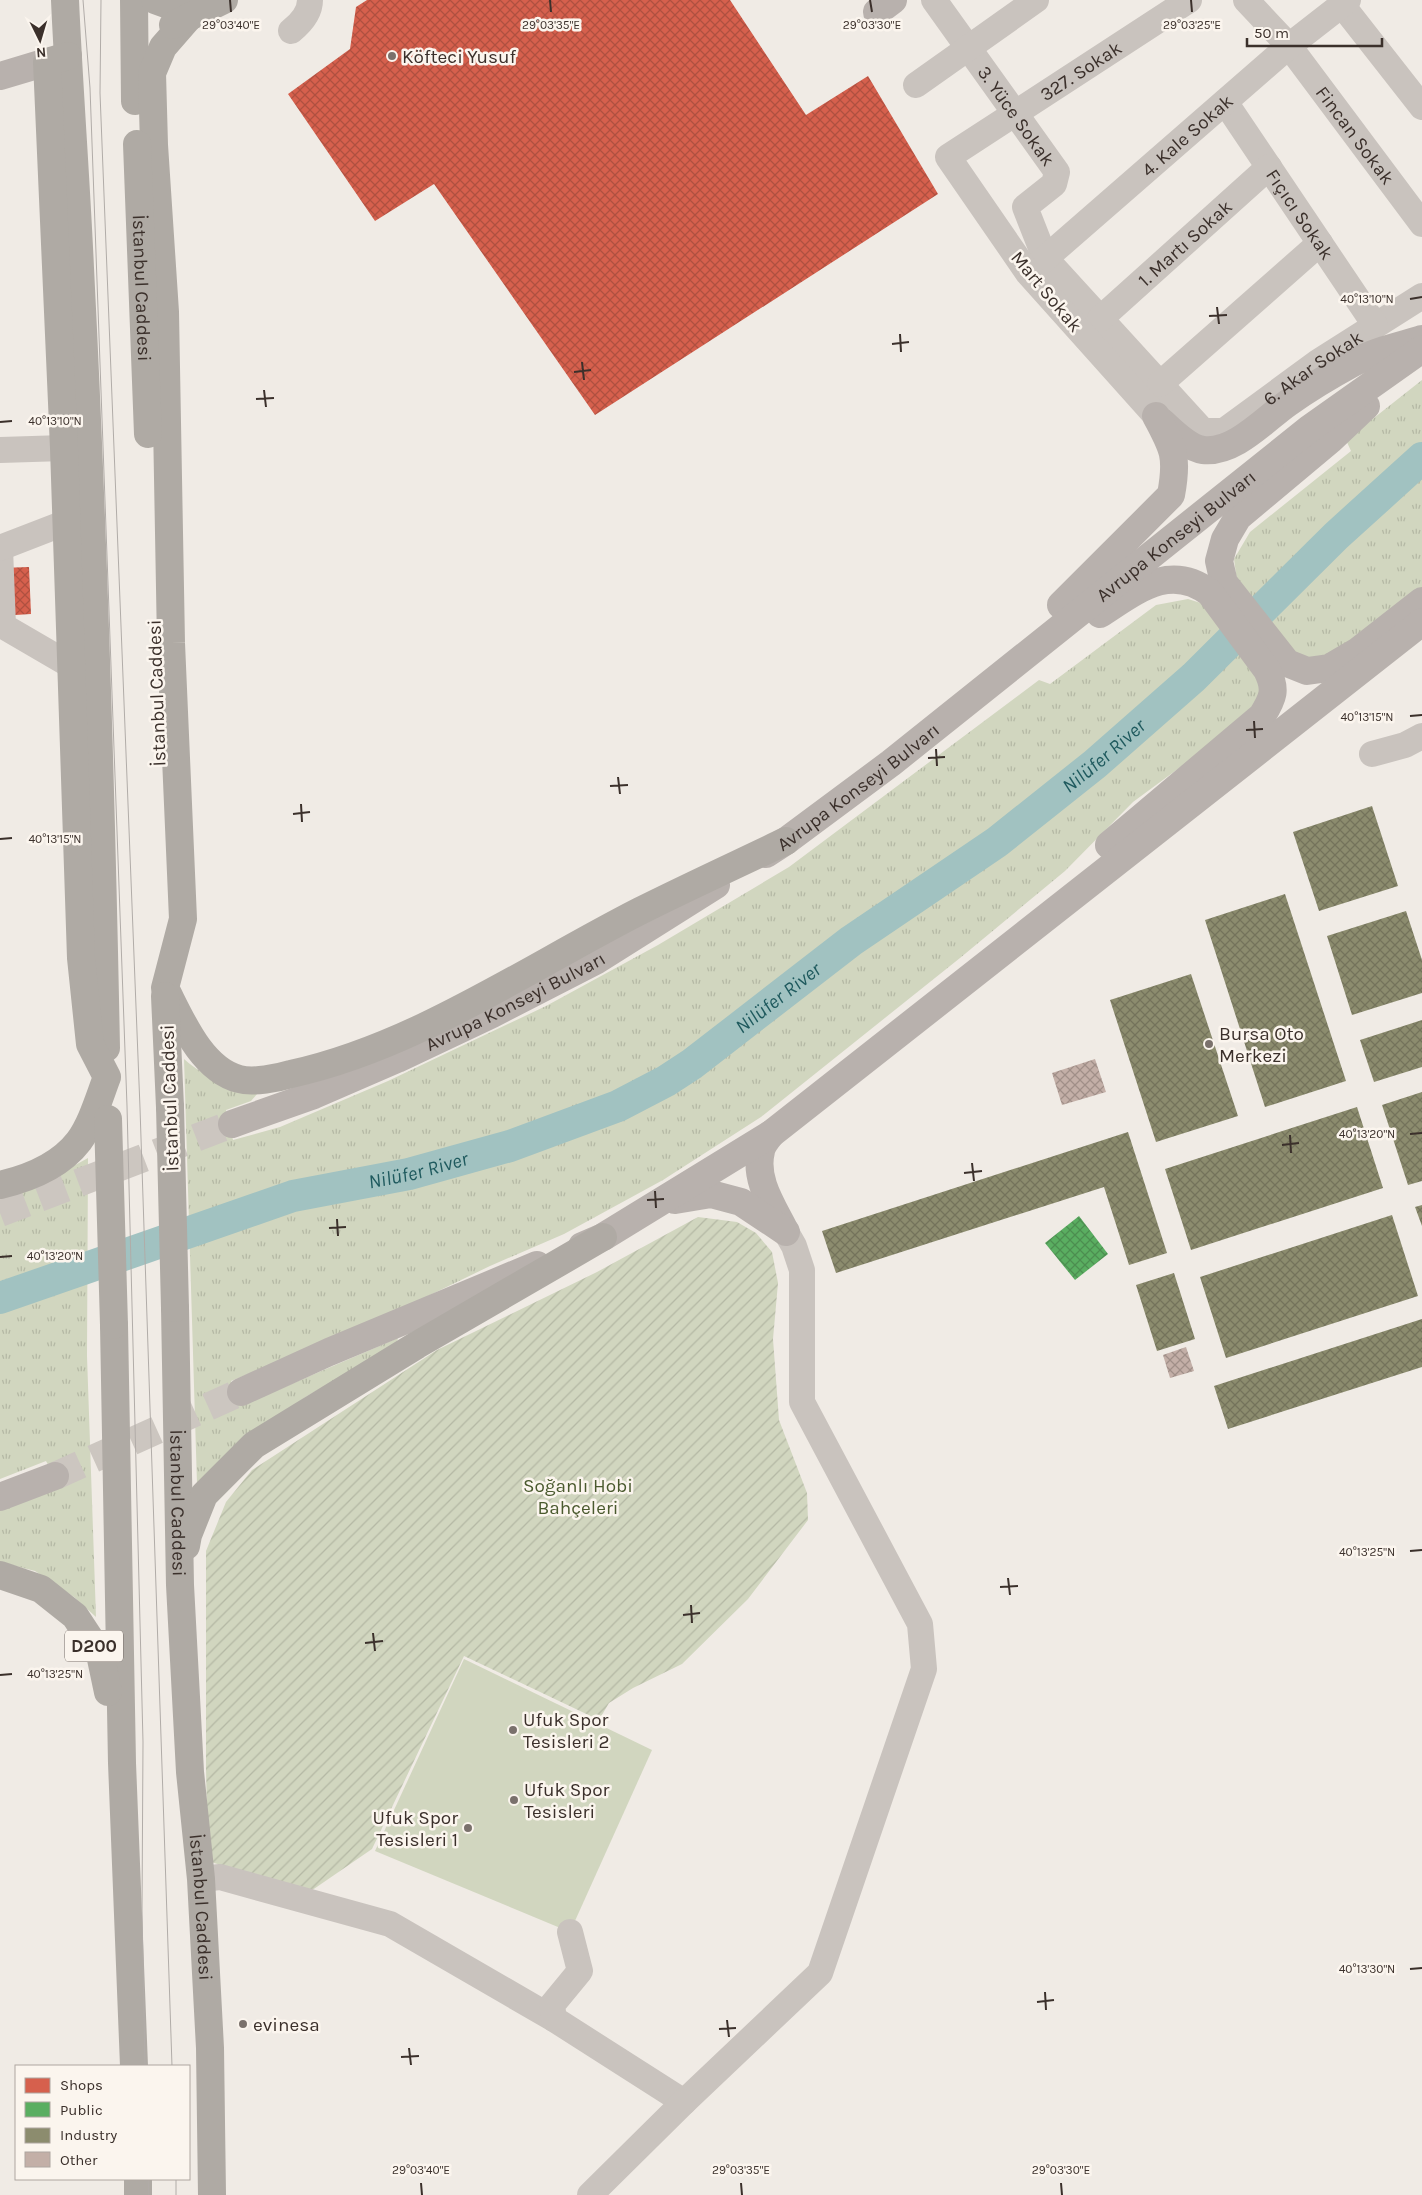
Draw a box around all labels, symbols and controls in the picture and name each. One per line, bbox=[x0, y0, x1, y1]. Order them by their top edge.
north arrow bbox=[15, 15, 65, 65]
scale bar bbox=[1247, 15, 1382, 47]
text: 29°03'40"E bbox=[202, 18, 260, 32]
text: 29°03'35"E bbox=[522, 18, 580, 32]
text: 29°03'30"E bbox=[843, 18, 901, 32]
text: 29°03'25"E bbox=[1163, 18, 1221, 32]
text: 50 m bbox=[1254, 24, 1289, 42]
street label: 327. Sokak bbox=[1036, 37, 1126, 106]
text: N bbox=[35, 44, 47, 61]
place label: Köfteci Yusuf bbox=[402, 46, 516, 68]
marker: Köfteci Yusuf bbox=[386, 50, 398, 62]
street label: 3. Yüce Sokak bbox=[973, 62, 1059, 171]
street label: Fincan Sokak bbox=[1311, 82, 1399, 189]
street label: 4. Kale Sokak bbox=[1137, 90, 1238, 181]
street label: Fıçıcı Sokak bbox=[1261, 165, 1338, 264]
street label: 1. Martı Sokak bbox=[1134, 195, 1237, 291]
street label: İstanbul Caddesi bbox=[128, 214, 155, 362]
street label: Mart Sokak bbox=[1006, 247, 1087, 337]
text: 40°13'10"N bbox=[1340, 292, 1394, 306]
street label: 6. Akar Sokak bbox=[1259, 326, 1367, 410]
text: 40°13'10"N bbox=[28, 414, 82, 428]
street label: Avrupa Konseyi Bulvarı bbox=[1092, 466, 1260, 607]
street label: İstanbul Caddesi bbox=[143, 619, 171, 767]
text: 40°13'15"N bbox=[1340, 710, 1394, 724]
water label: Nilüfer River bbox=[1058, 714, 1151, 798]
street label: Avrupa Konseyi Bulvarı bbox=[773, 719, 944, 856]
text: 40°13'15"N bbox=[28, 832, 82, 846]
street label: Avrupa Konseyi Bulvarı bbox=[422, 948, 610, 1056]
water label: Nilüfer River bbox=[731, 957, 826, 1038]
place label: Bursa Oto Merkezi bbox=[1219, 1023, 1304, 1067]
street label: İstanbul Caddesi bbox=[156, 1024, 184, 1172]
marker: Bursa Oto Merkezi bbox=[1203, 1038, 1215, 1050]
text: 40°13'20"N bbox=[1339, 1127, 1395, 1141]
water label: Nilüfer River bbox=[366, 1147, 472, 1193]
text: 40°13'20"N bbox=[27, 1249, 83, 1263]
street label: İstanbul Caddesi bbox=[165, 1429, 190, 1577]
park label: Soğanlı Hobi Bahçeleri bbox=[523, 1475, 633, 1519]
text: 40°13'25"N bbox=[1339, 1545, 1395, 1559]
road number: D200 bbox=[65, 1630, 123, 1662]
text: 40°13'25"N bbox=[27, 1667, 83, 1681]
place label: Ufuk Spor Tesisleri 2 bbox=[523, 1709, 610, 1753]
marker: Ufuk Spor Tesisleri 2 bbox=[507, 1724, 519, 1736]
place label: Ufuk Spor Tesisleri bbox=[524, 1779, 610, 1823]
marker: Ufuk Spor Tesisleri bbox=[508, 1794, 520, 1806]
place label: Ufuk Spor Tesisleri 1 bbox=[373, 1807, 458, 1851]
marker: Ufuk Spor Tesisleri 1 bbox=[462, 1822, 474, 1834]
street label: İstanbul Caddesi bbox=[184, 1833, 216, 1981]
text: 40°13'30"N bbox=[1339, 1962, 1395, 1976]
place label: evinesa bbox=[253, 2014, 320, 2036]
marker: evinesa bbox=[237, 2018, 249, 2030]
legend bbox=[15, 2065, 190, 2180]
text: Shops bbox=[60, 2076, 103, 2094]
text: Public bbox=[60, 2101, 103, 2119]
text: Industry bbox=[60, 2126, 117, 2144]
text: Other bbox=[60, 2151, 98, 2169]
text: 29°03'40"E bbox=[392, 2163, 450, 2177]
text: 29°03'35"E bbox=[712, 2163, 770, 2177]
text: 29°03'30"E bbox=[1032, 2163, 1090, 2177]

